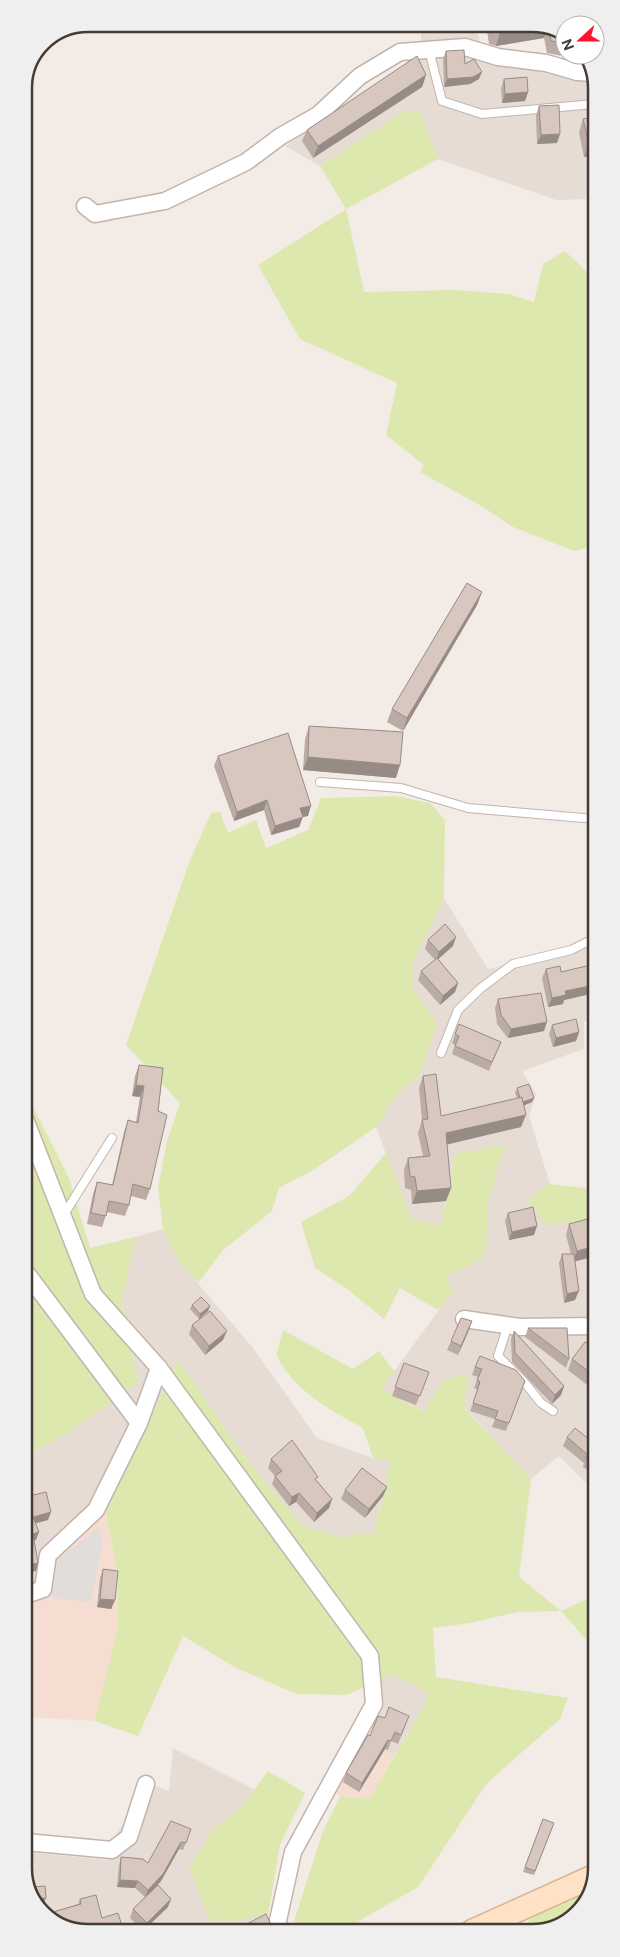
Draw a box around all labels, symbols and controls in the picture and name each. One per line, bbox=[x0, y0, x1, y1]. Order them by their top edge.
north arrow bbox=[555, 15, 605, 65]
text: N bbox=[558, 37, 577, 53]

